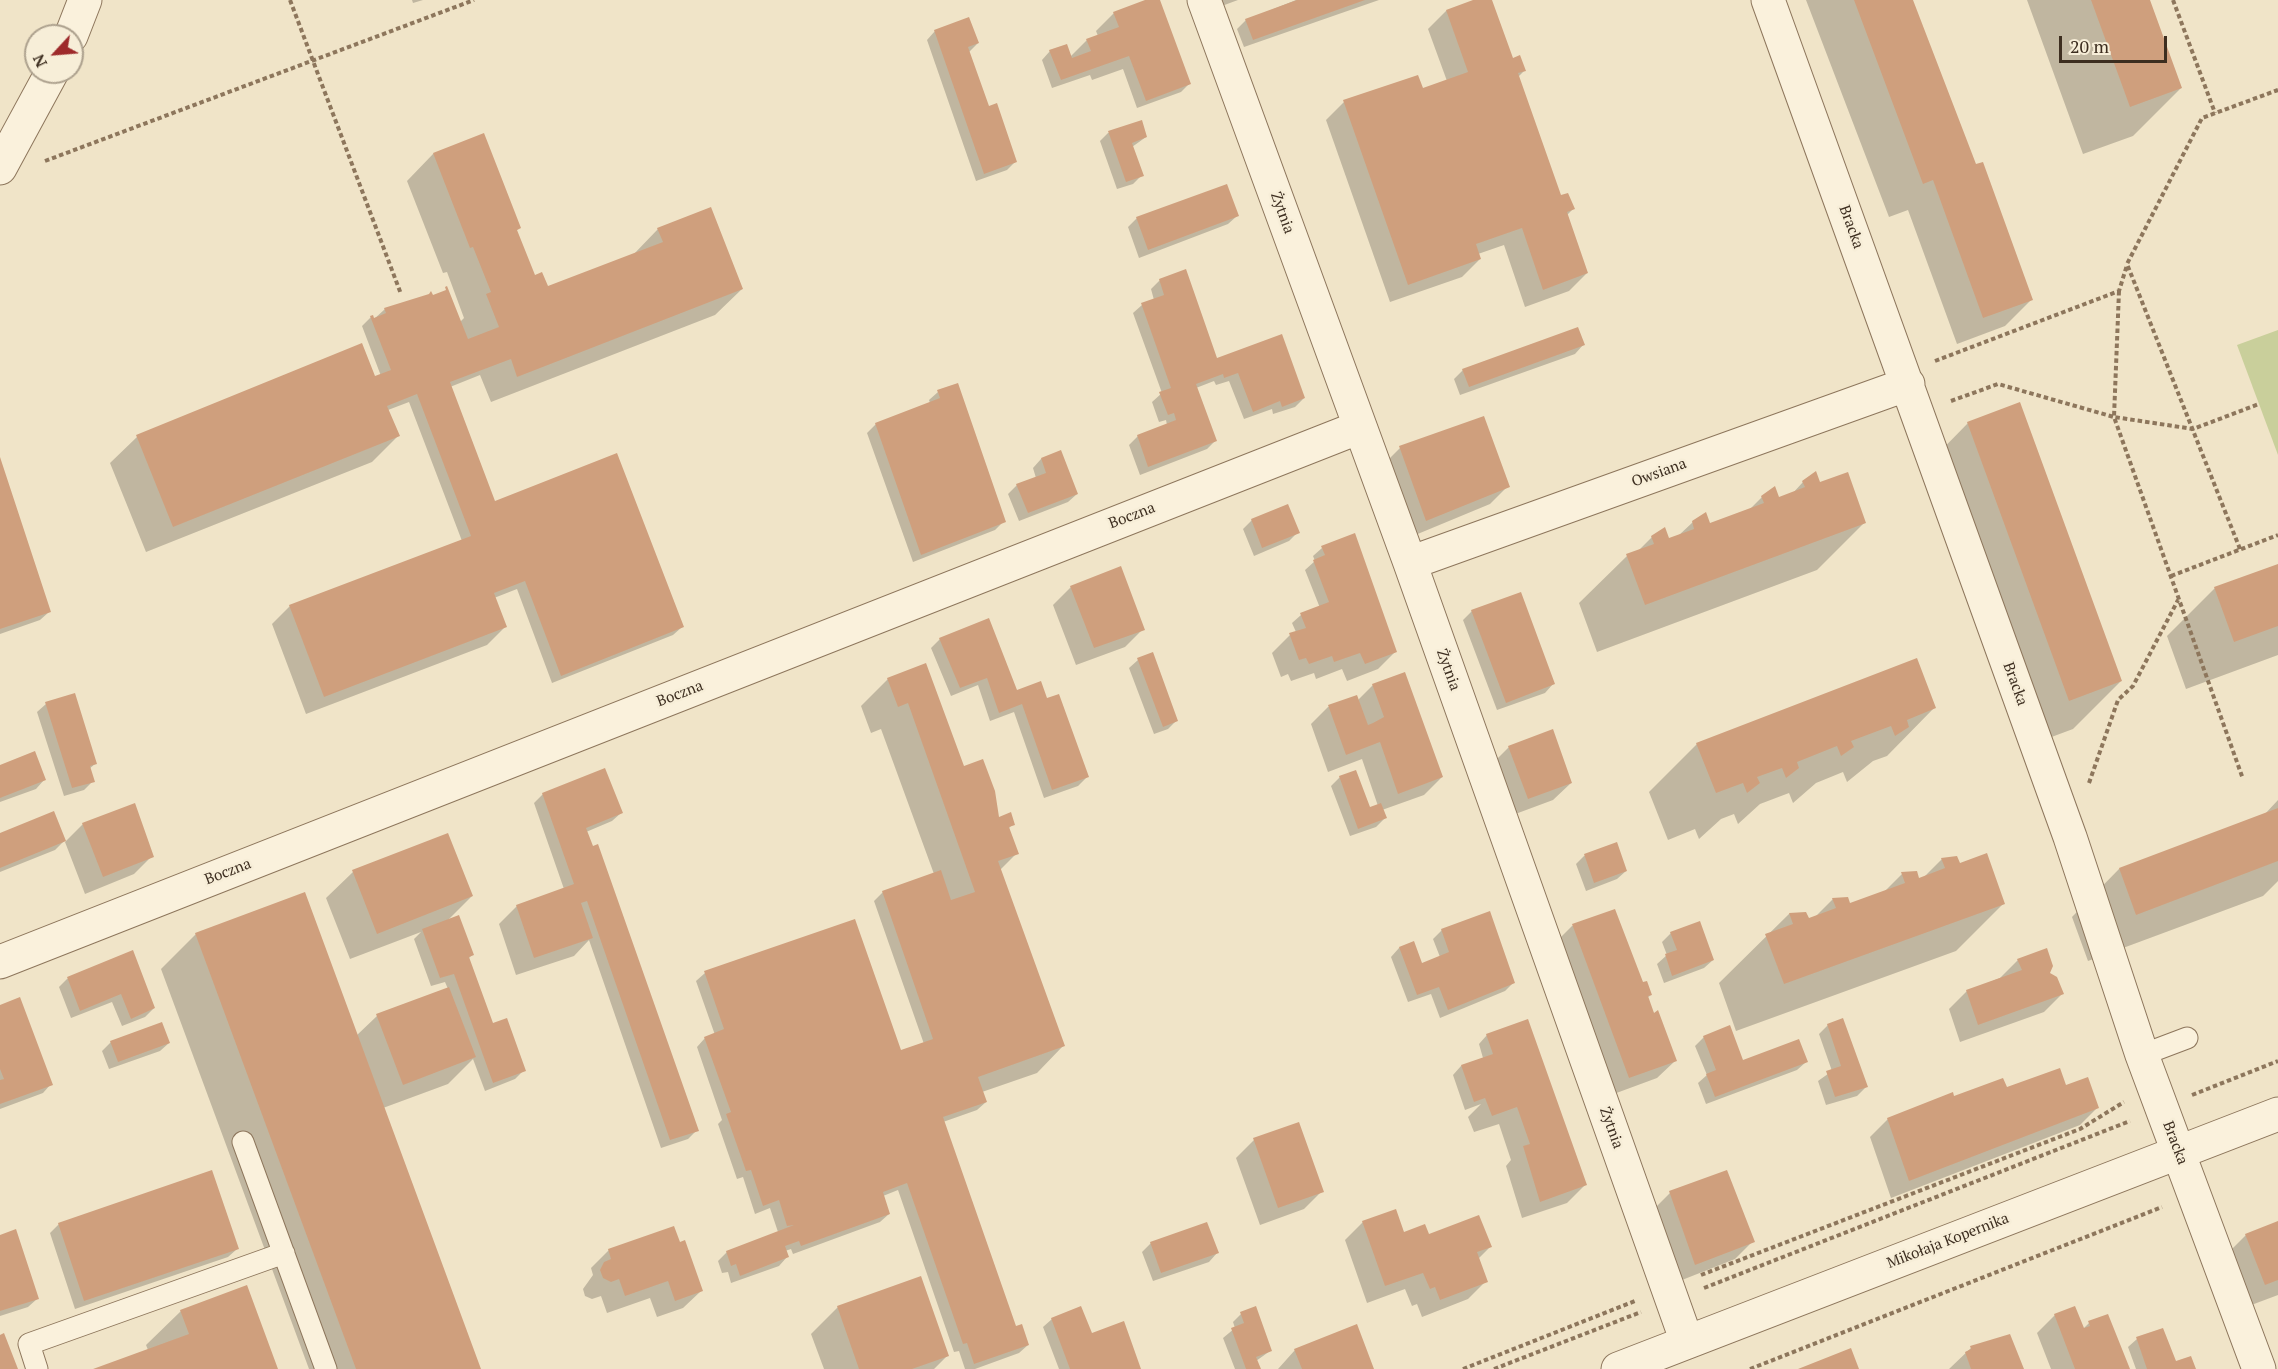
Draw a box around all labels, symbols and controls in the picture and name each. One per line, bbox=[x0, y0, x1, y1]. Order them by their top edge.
north arrow bbox=[24, 24, 84, 84]
scale bar bbox=[2062, 24, 2170, 62]
text: 20 m bbox=[2070, 34, 2109, 58]
text: N bbox=[27, 51, 52, 71]
street label: Żytnia bbox=[1266, 190, 1298, 236]
street label: Bracka bbox=[1835, 203, 1867, 251]
street label: Owsiana bbox=[1629, 455, 1689, 491]
street label: Boczna bbox=[1106, 499, 1158, 533]
street label: Żytnia bbox=[1432, 647, 1464, 693]
street label: Bracka bbox=[1999, 660, 2031, 708]
street label: Boczna bbox=[654, 677, 706, 711]
street label: Boczna bbox=[202, 855, 254, 889]
street label: Żytnia bbox=[1595, 1105, 1627, 1151]
street label: Bracka bbox=[2159, 1119, 2191, 1167]
street label: Mikołaja Kopernika bbox=[1884, 1209, 2012, 1273]

